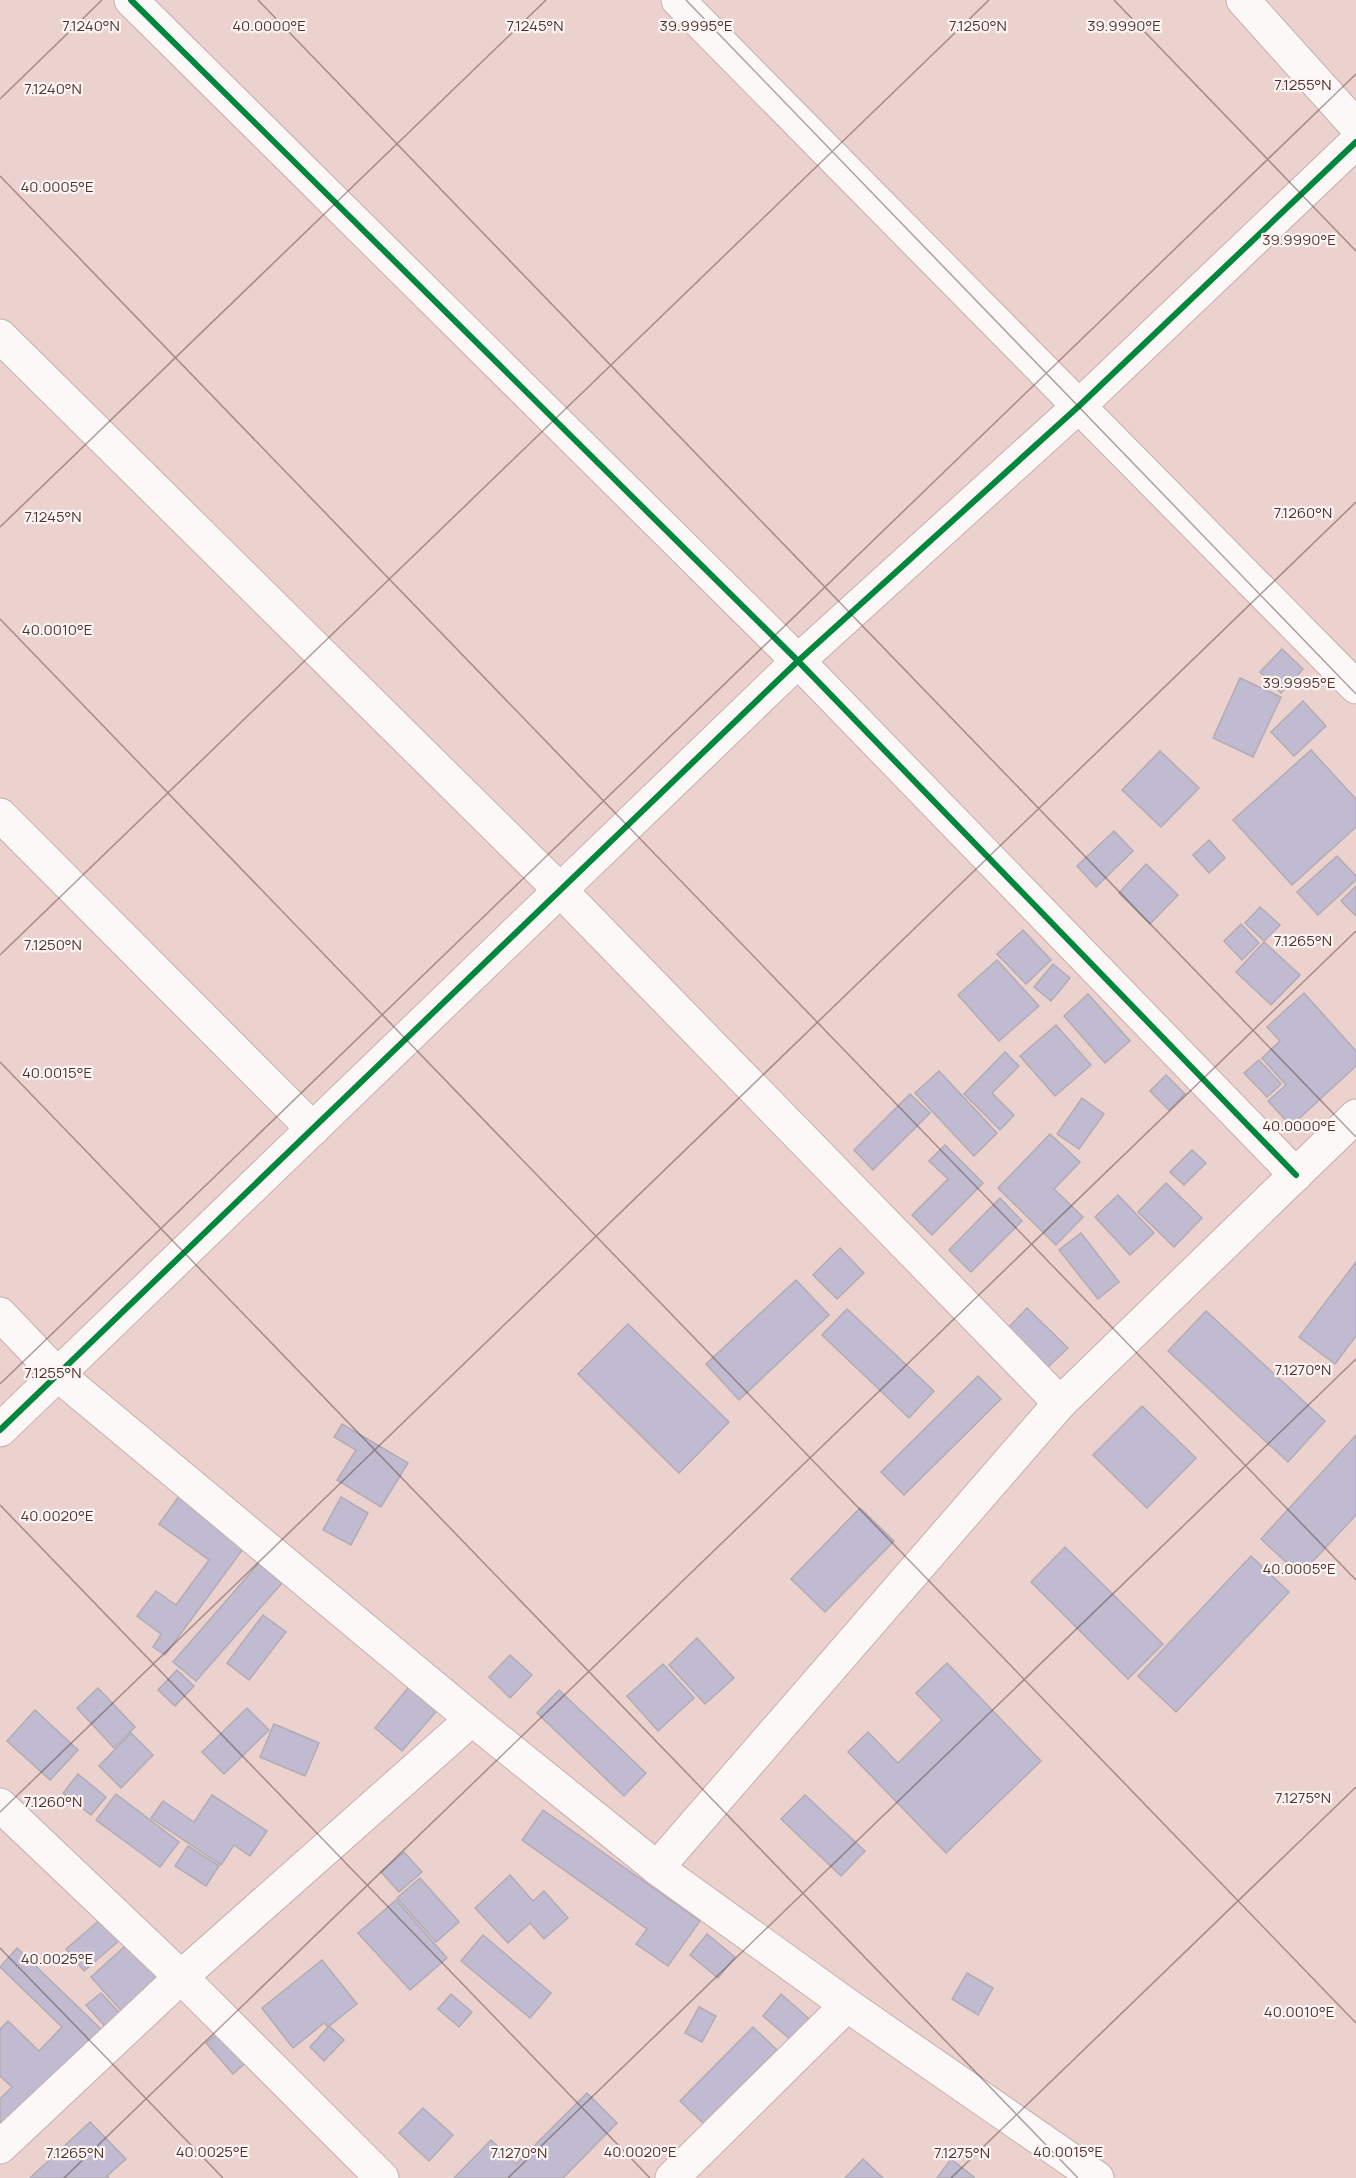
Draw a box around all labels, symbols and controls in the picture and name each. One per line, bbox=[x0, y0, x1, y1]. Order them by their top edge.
text: 7.1240°N bbox=[62, 15, 120, 36]
text: 40.0000°E bbox=[232, 15, 306, 36]
text: 7.1245°N bbox=[506, 15, 564, 36]
text: 39.9995°E bbox=[660, 15, 733, 36]
text: 7.1250°N bbox=[949, 15, 1007, 36]
text: 39.9990°E bbox=[1087, 15, 1161, 36]
text: 7.1255°N bbox=[1274, 74, 1332, 95]
text: 7.1240°N bbox=[24, 78, 82, 99]
text: 40.0005°E bbox=[20, 176, 94, 197]
text: 39.9990°E bbox=[1262, 229, 1336, 250]
text: 7.1260°N bbox=[1274, 502, 1332, 523]
text: 7.1245°N bbox=[24, 506, 82, 527]
text: 40.0010°E bbox=[22, 619, 92, 640]
text: 39.9995°E bbox=[1263, 672, 1336, 693]
text: 7.1265°N bbox=[1274, 930, 1332, 951]
text: 7.1250°N bbox=[24, 934, 82, 955]
text: 40.0015°E bbox=[22, 1062, 92, 1083]
text: 40.0000°E bbox=[1262, 1115, 1336, 1136]
text: 7.1270°N bbox=[1275, 1359, 1331, 1380]
text: 7.1255°N bbox=[24, 1362, 82, 1383]
text: 40.0020°E bbox=[20, 1505, 94, 1526]
text: 40.0005°E bbox=[1262, 1558, 1336, 1579]
text: 7.1275°N bbox=[1275, 1787, 1331, 1808]
text: 7.1260°N bbox=[24, 1791, 82, 1812]
text: 40.0025°E bbox=[21, 1948, 93, 1969]
text: 40.0010°E bbox=[1264, 2001, 1334, 2022]
text: 40.0025°E bbox=[176, 2141, 248, 2162]
text: 40.0020°E bbox=[603, 2141, 677, 2162]
text: 40.0015°E bbox=[1033, 2141, 1103, 2162]
text: 7.1265°N bbox=[46, 2142, 104, 2163]
text: 7.1270°N bbox=[491, 2142, 547, 2163]
text: 7.1275°N bbox=[934, 2142, 990, 2163]

